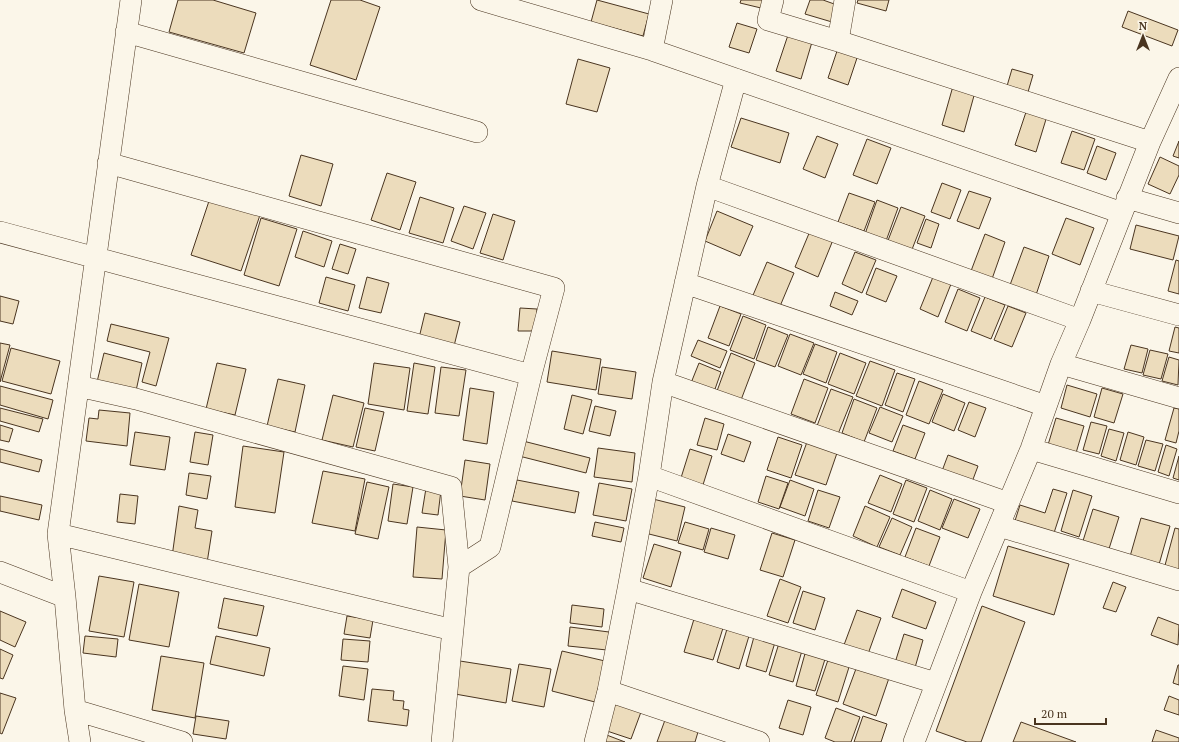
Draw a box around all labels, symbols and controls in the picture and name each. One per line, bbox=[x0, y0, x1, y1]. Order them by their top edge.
north arrow bbox=[1123, 16, 1163, 56]
text: N bbox=[1139, 19, 1148, 33]
scale bar bbox=[1035, 700, 1106, 726]
text: 20 m bbox=[1041, 706, 1068, 721]

